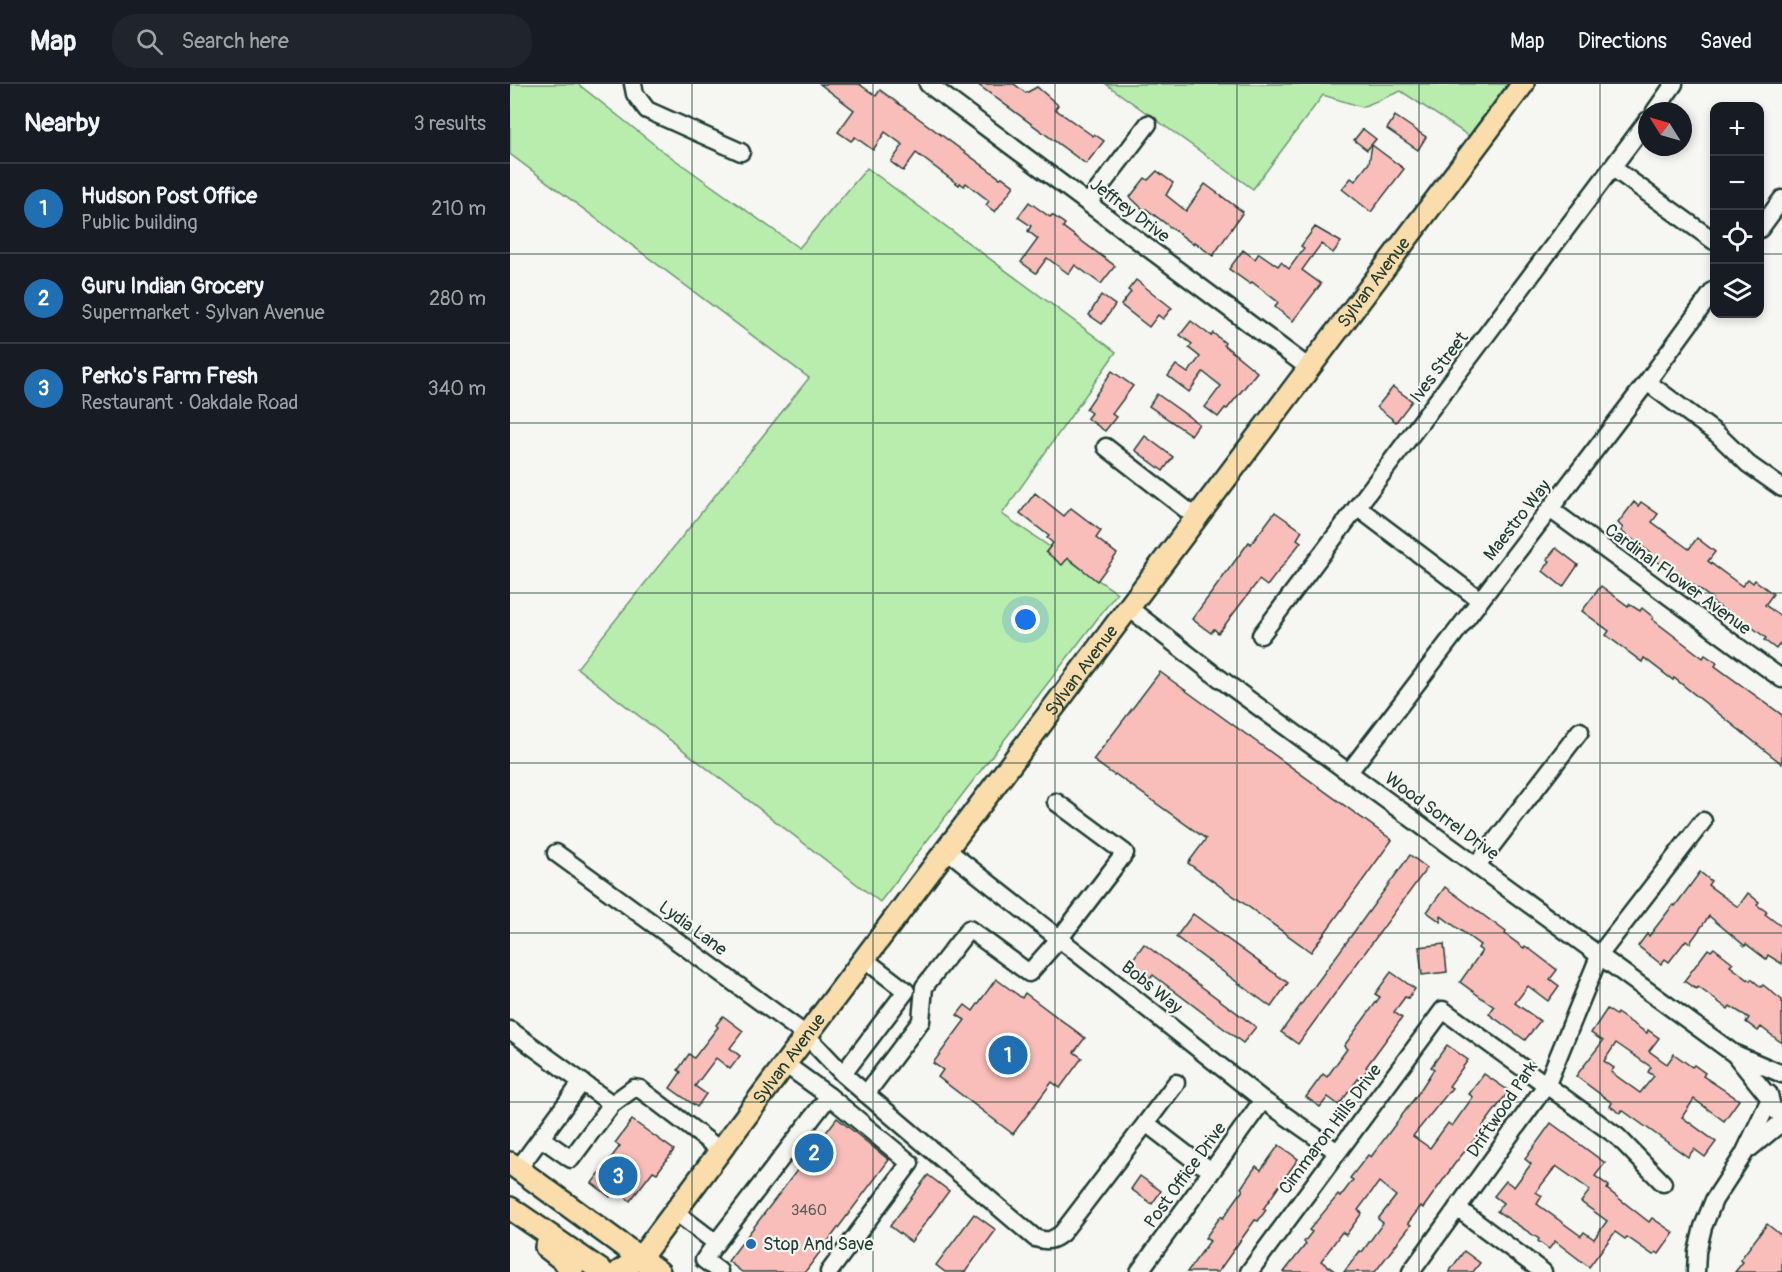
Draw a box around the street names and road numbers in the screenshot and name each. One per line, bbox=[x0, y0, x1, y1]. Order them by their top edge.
street label: Jeffrey Drive bbox=[1085, 173, 1174, 248]
street label: Sylvan Avenue bbox=[1332, 232, 1416, 333]
street label: Ives Street bbox=[1405, 327, 1474, 407]
street label: Maestro Way bbox=[1479, 475, 1556, 565]
street label: Cardinal Flower Avenue bbox=[1600, 519, 1756, 640]
street label: Sylvan Avenue bbox=[1040, 621, 1123, 721]
street label: Wood Sorrel Drive bbox=[1380, 767, 1503, 866]
street label: Lydia Lane bbox=[654, 896, 732, 961]
street label: Bobs Way bbox=[1116, 956, 1187, 1019]
street label: Sylvan Avenue bbox=[748, 1009, 831, 1109]
street label: Driftwood Park bbox=[1462, 1056, 1543, 1162]
street label: Cimmaron Hills Drive bbox=[1274, 1059, 1387, 1199]
street label: Post Office Drive bbox=[1139, 1118, 1232, 1233]

